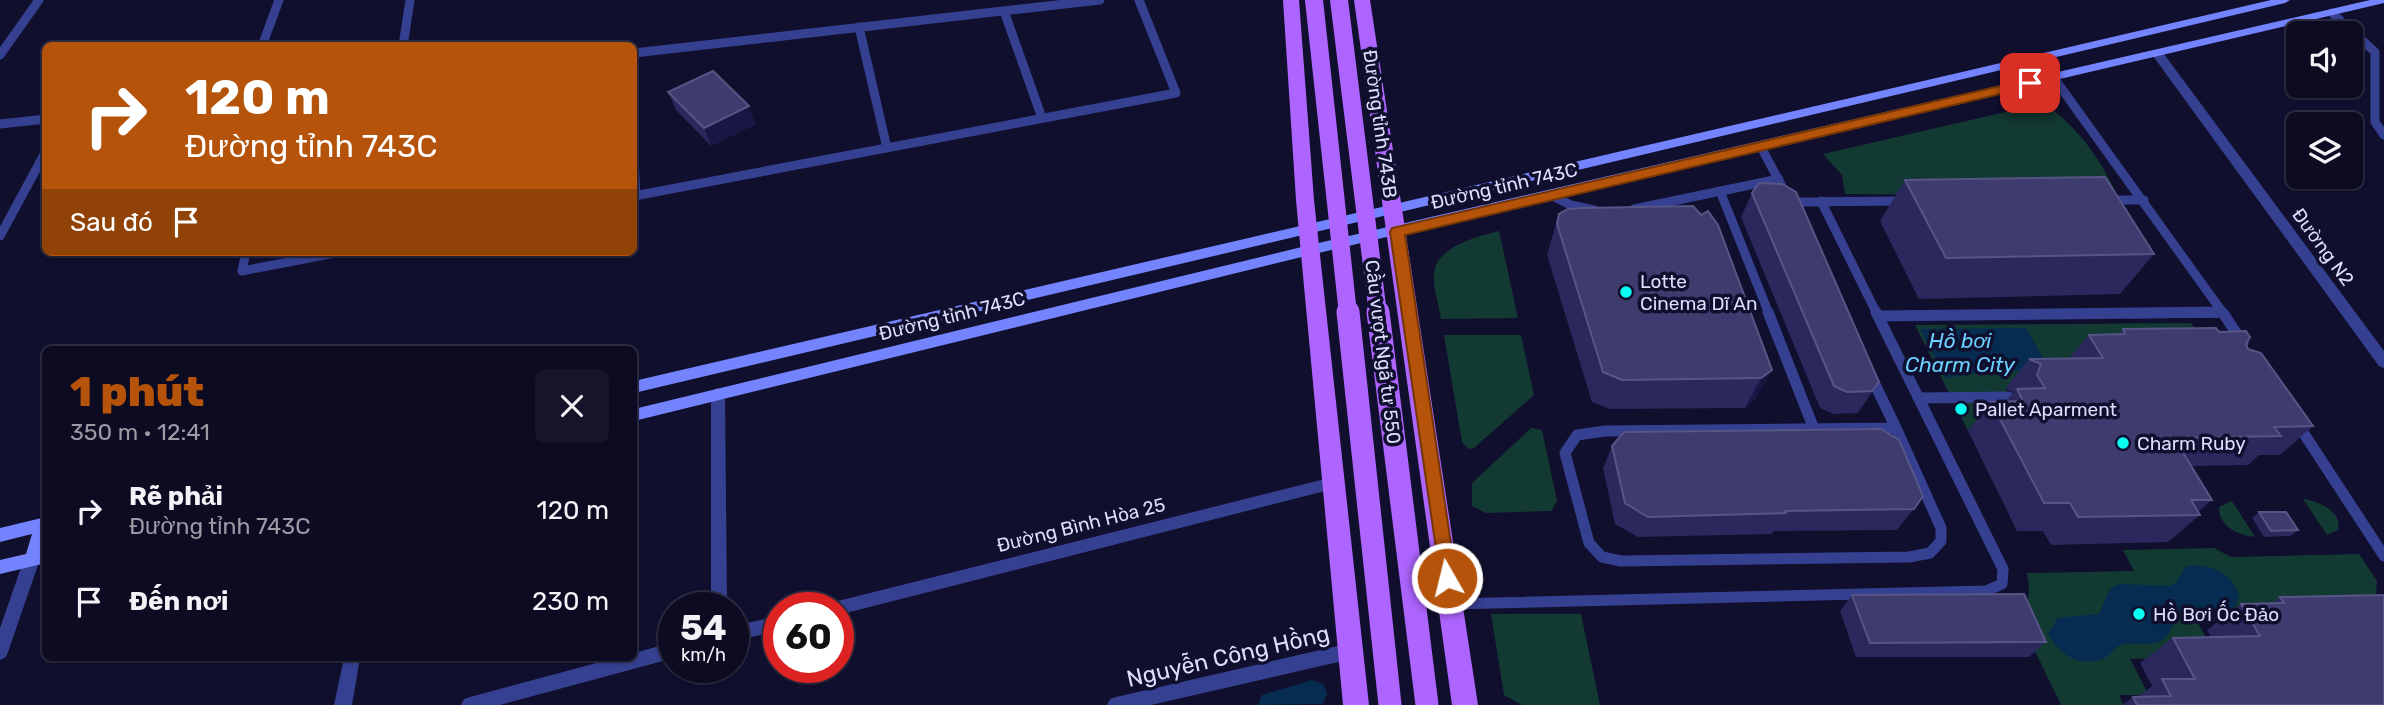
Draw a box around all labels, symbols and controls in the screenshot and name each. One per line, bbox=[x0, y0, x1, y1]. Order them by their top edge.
map controls bbox=[2286, 21, 2363, 189]
button: sound bbox=[2286, 21, 2363, 98]
street label: Đường tỉnh 743B bbox=[1358, 48, 1402, 200]
pin bbox=[2000, 53, 2060, 113]
icon: arrive bbox=[2011, 64, 2049, 102]
text: 120 m bbox=[185, 68, 330, 126]
icon: right bbox=[70, 70, 161, 161]
button: layers bbox=[2286, 112, 2363, 189]
text: Đường tỉnh 743C bbox=[185, 127, 437, 165]
street label: Đường tỉnh 743C bbox=[1428, 158, 1580, 214]
icon: arrive bbox=[167, 203, 205, 241]
street label: Đường N2 bbox=[2287, 204, 2359, 290]
text: Sau đó bbox=[70, 207, 153, 238]
street label: Cầu vượt Ngã tư 550 bbox=[1360, 259, 1406, 445]
place label: Lotte Cinema Dĩ An bbox=[1640, 270, 1758, 315]
marker: Lotte Cinema Dĩ An bbox=[1618, 284, 1634, 300]
street label: Đường tỉnh 743C bbox=[876, 287, 1028, 345]
water label: Hồ bơi Charm City bbox=[1905, 328, 2016, 377]
text: 1 phút bbox=[70, 367, 204, 417]
button: close bbox=[535, 369, 609, 443]
place label: Pallet Aparment bbox=[1975, 398, 2118, 421]
marker: Pallet Aparment bbox=[1953, 401, 1969, 417]
text: 350 m · 12:41 bbox=[70, 418, 210, 446]
place label: Charm Ruby bbox=[2137, 432, 2246, 455]
marker: Charm Ruby bbox=[2115, 435, 2131, 451]
text: Rẽ phải bbox=[129, 481, 223, 512]
icon: right bbox=[70, 492, 108, 530]
street label: Đường Bình Hòa 25 bbox=[994, 493, 1168, 557]
text: 120 m bbox=[537, 495, 609, 526]
text: Đường tỉnh 743C bbox=[129, 512, 310, 540]
position arrow bbox=[1410, 541, 1484, 615]
icon: arrive bbox=[70, 583, 108, 621]
text: Đến nơi bbox=[129, 586, 228, 617]
text: 230 m bbox=[532, 586, 609, 617]
speed limit sign: 60 bbox=[763, 592, 854, 683]
place label: Hồ Bơi Ốc Đảo bbox=[2153, 600, 2279, 626]
marker: Hồ Bơi Ốc Đảo bbox=[2131, 606, 2147, 622]
text: 54 bbox=[680, 607, 727, 649]
street label: Nguyễn Công Hồng bbox=[1124, 619, 1332, 693]
text: km/h bbox=[681, 644, 726, 666]

